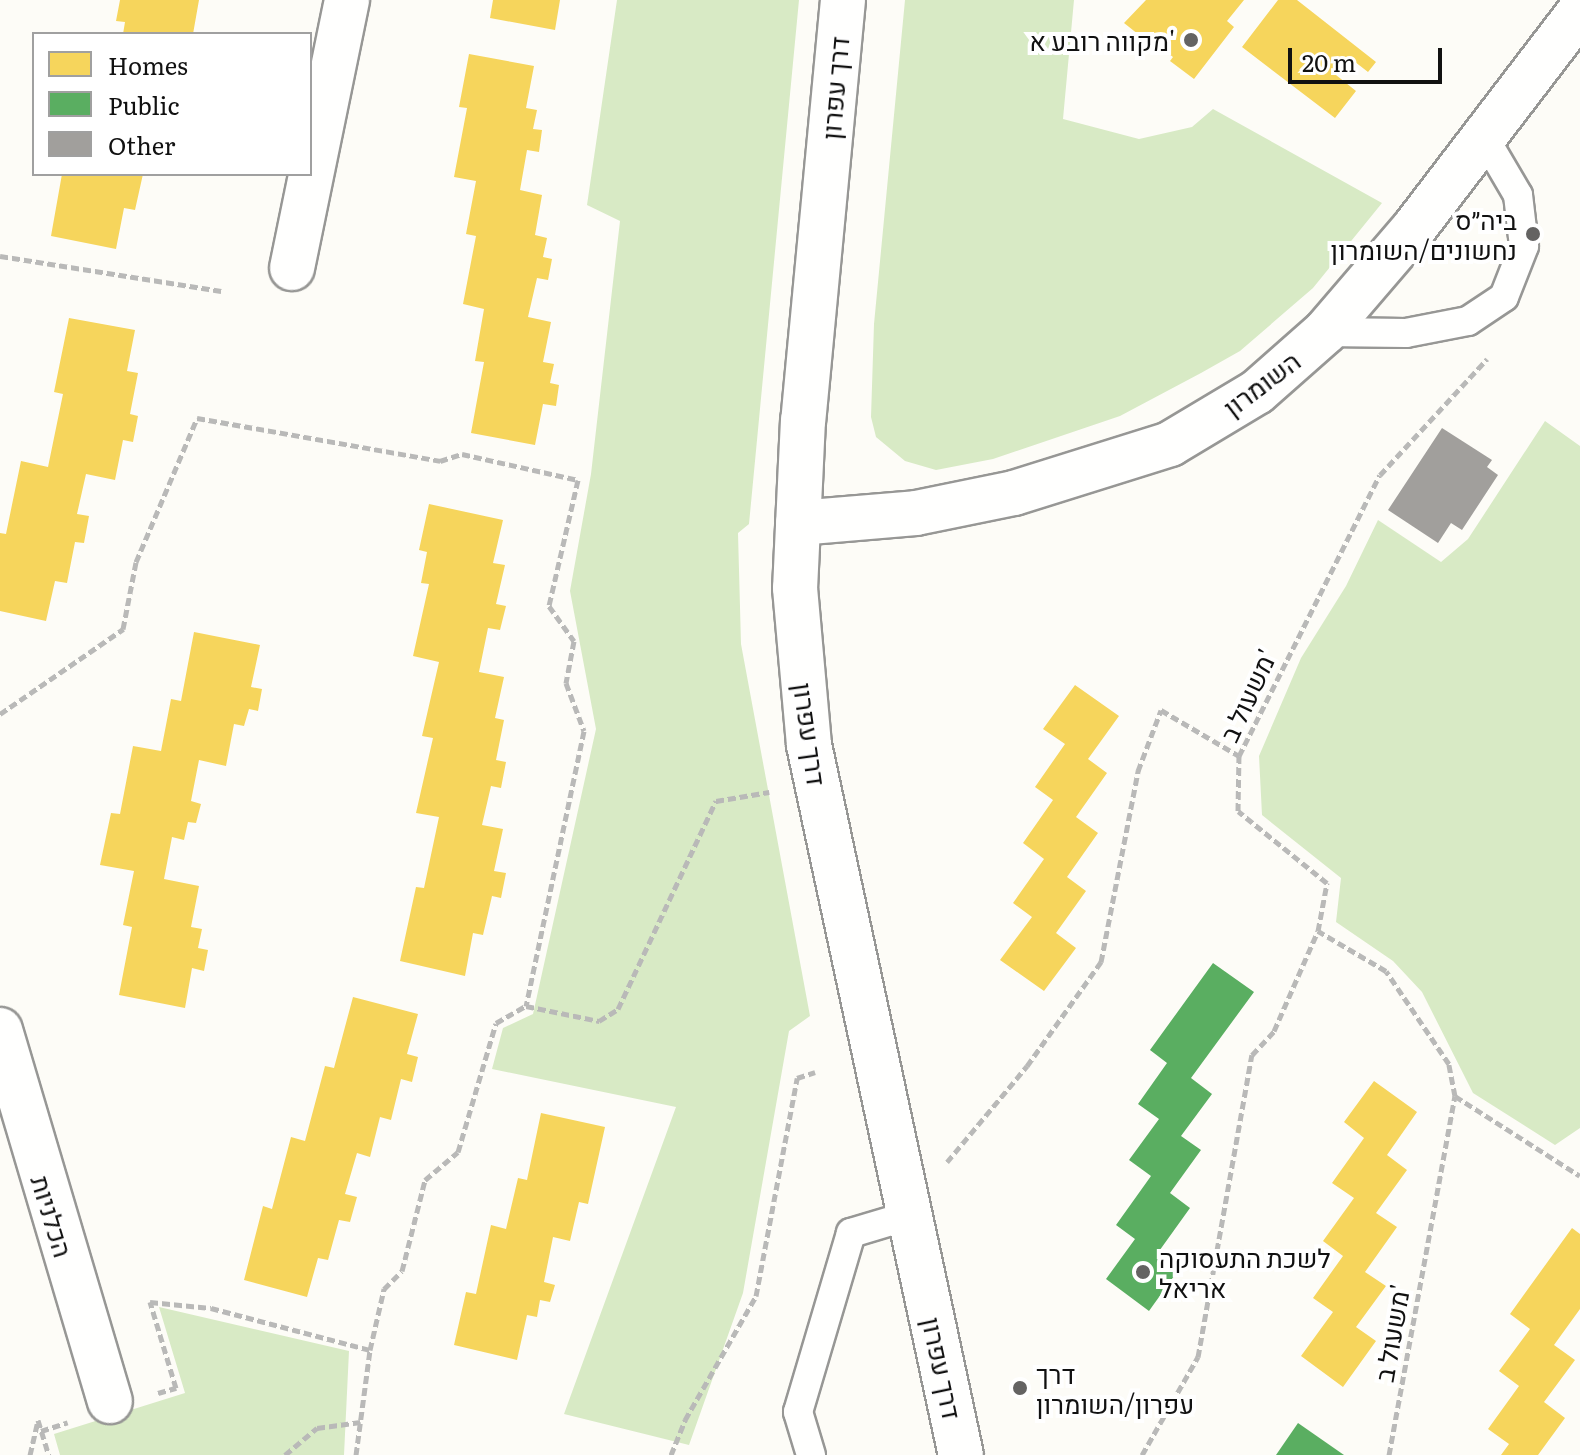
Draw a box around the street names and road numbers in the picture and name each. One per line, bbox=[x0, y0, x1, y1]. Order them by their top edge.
street label: דרך עפרון bbox=[814, 35, 854, 141]
street label: השומרון bbox=[1216, 344, 1306, 422]
street label: משעול ב' bbox=[1212, 644, 1282, 746]
street label: דרך עפרון bbox=[788, 681, 834, 787]
street label: הכלניות bbox=[26, 1171, 80, 1261]
street label: משעול ב' bbox=[1367, 1282, 1415, 1384]
street label: דרך עפרון bbox=[917, 1314, 969, 1422]

